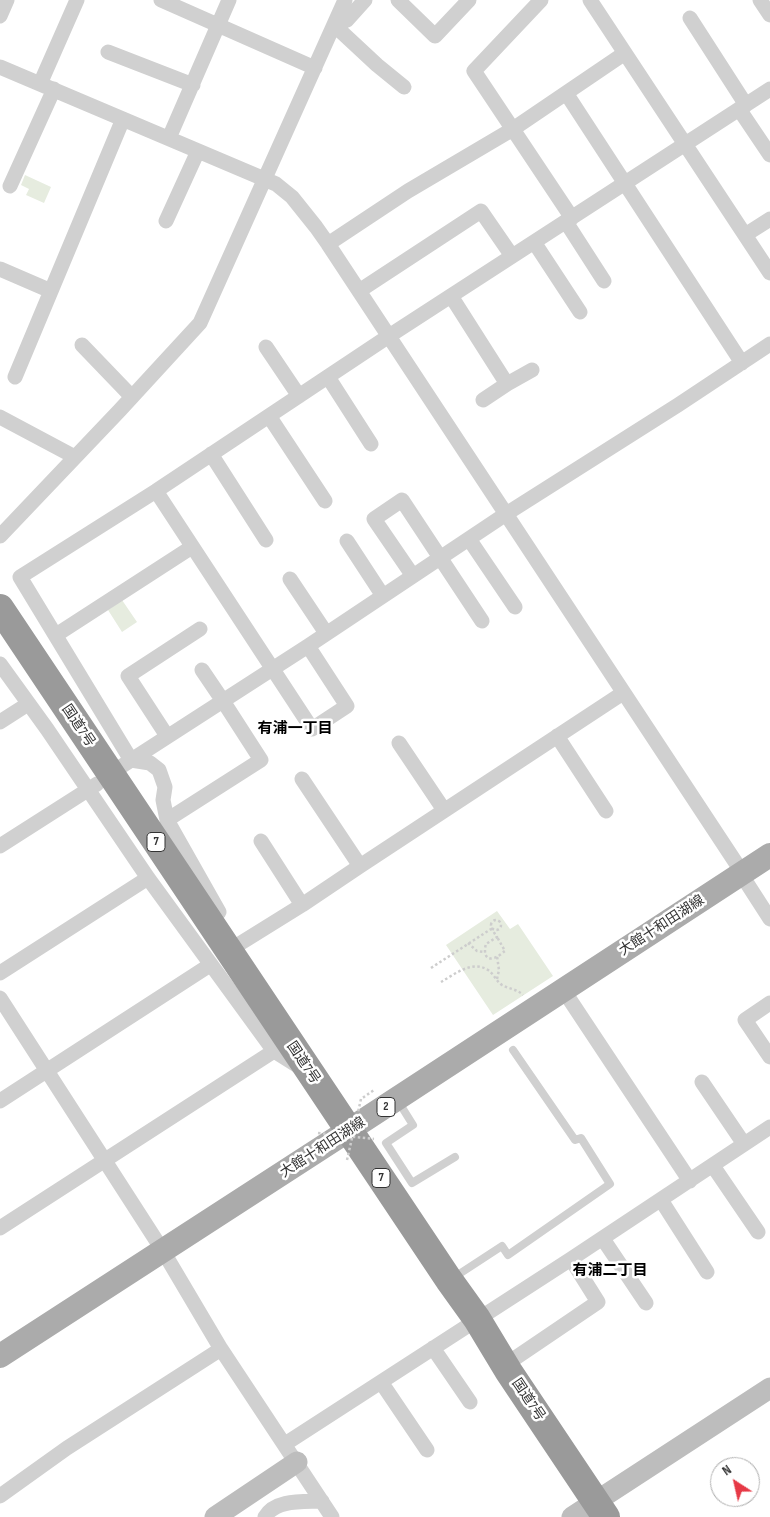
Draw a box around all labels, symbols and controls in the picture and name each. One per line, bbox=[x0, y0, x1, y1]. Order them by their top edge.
street label: 国道7号 bbox=[58, 702, 98, 750]
district label: 有浦一丁目 bbox=[258, 720, 332, 738]
road number: 7 bbox=[147, 832, 165, 852]
street label: 大館十和田湖線 bbox=[616, 892, 708, 960]
street label: 国道7号 bbox=[283, 1039, 323, 1087]
road number: 2 bbox=[377, 1098, 395, 1116]
street label: 大館十和田湖線 bbox=[277, 1114, 369, 1182]
road number: 7 bbox=[372, 1168, 390, 1188]
district label: 有浦二丁目 bbox=[573, 1262, 647, 1280]
street label: 国道7号 bbox=[508, 1376, 548, 1424]
north arrow bbox=[710, 1457, 760, 1507]
text: N bbox=[719, 1461, 735, 1479]

